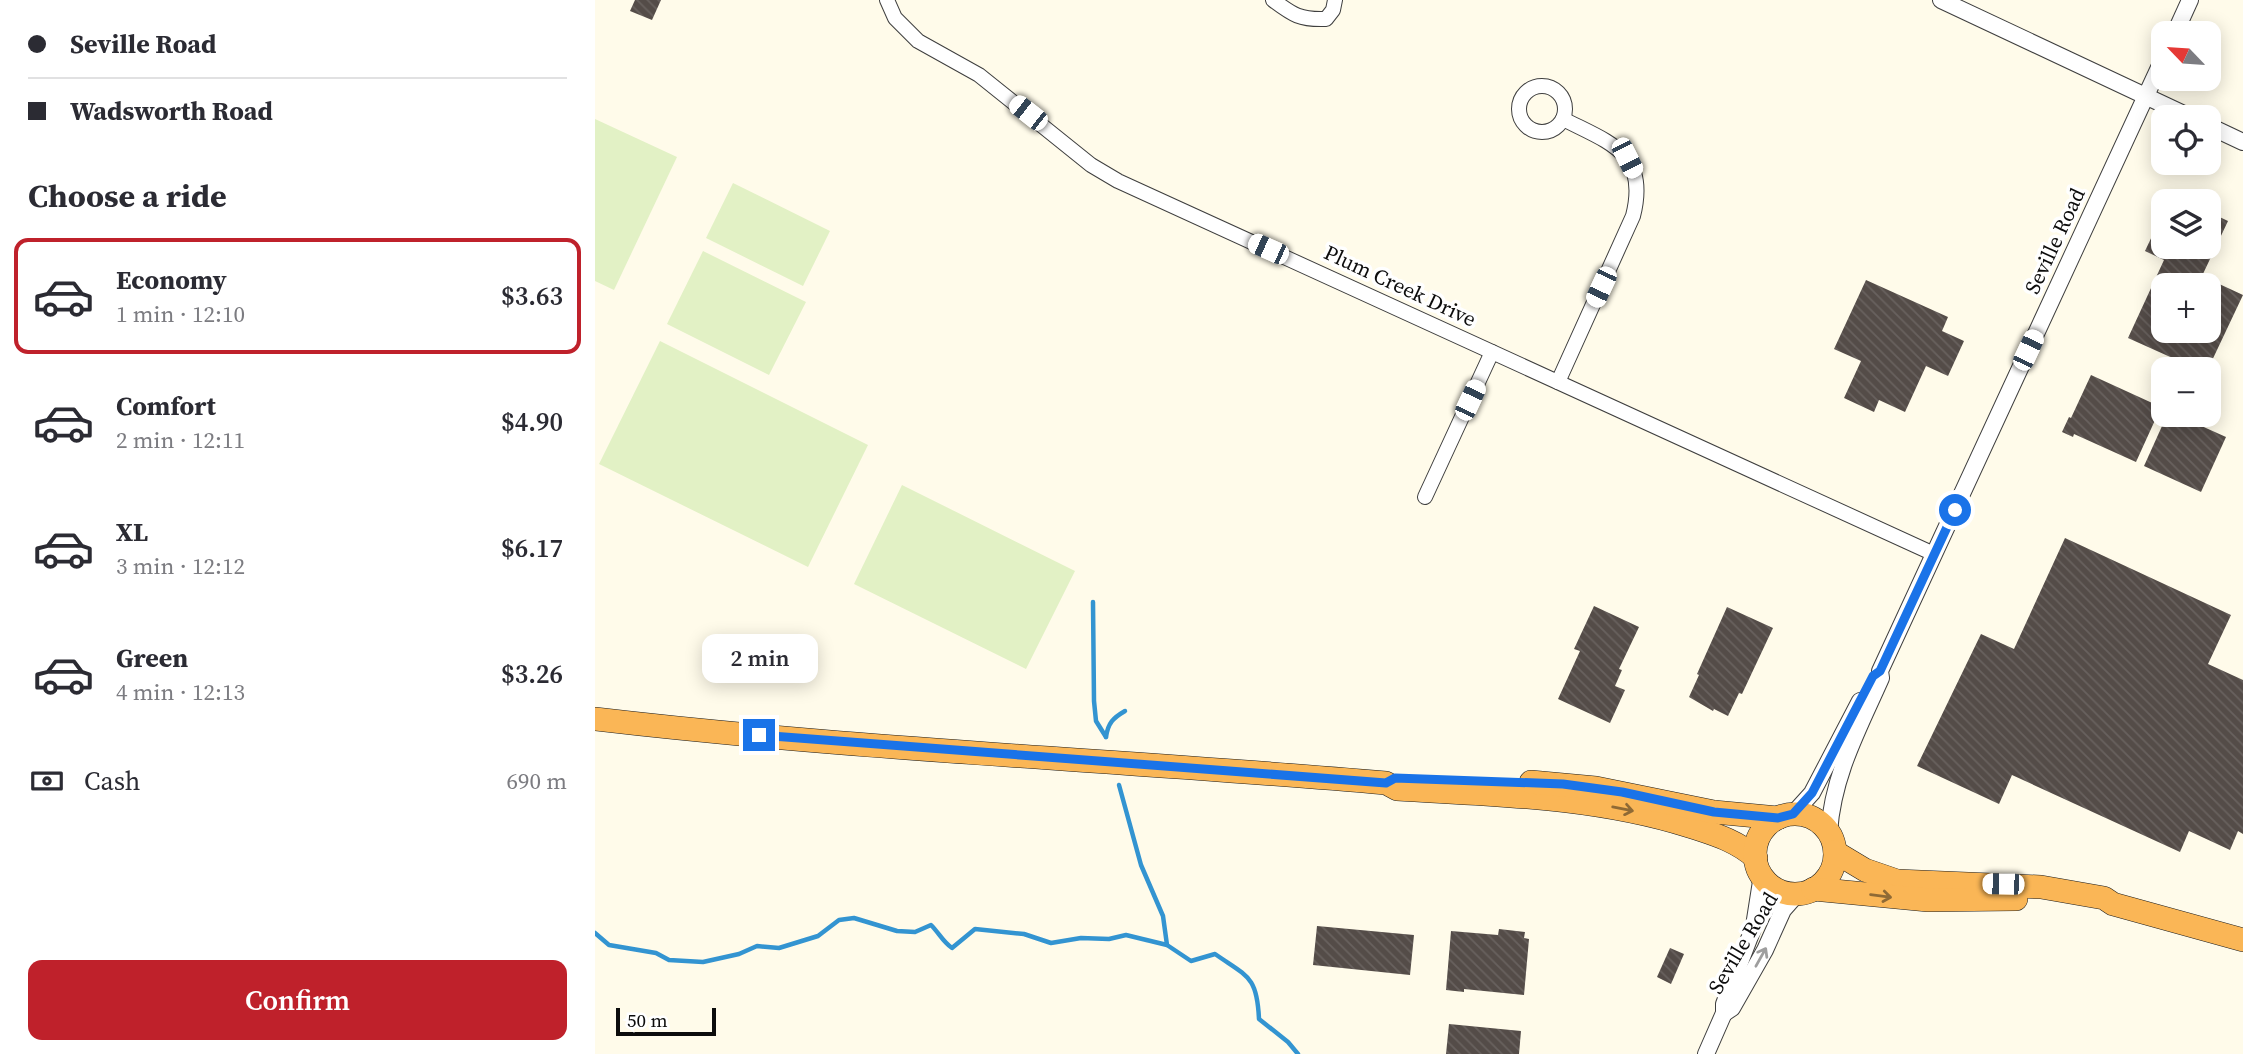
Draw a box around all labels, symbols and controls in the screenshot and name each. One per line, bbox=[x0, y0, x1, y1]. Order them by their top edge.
north arrow bbox=[2151, 21, 2221, 91]
map controls bbox=[2151, 21, 2221, 427]
text: Seville Road bbox=[70, 26, 216, 62]
car bbox=[1005, 92, 1052, 134]
text: Wadsworth Road bbox=[70, 93, 273, 129]
button: locate bbox=[2151, 105, 2221, 175]
car bbox=[1609, 135, 1646, 181]
text: Choose a ride bbox=[28, 174, 227, 218]
street label: Seville Road bbox=[2017, 183, 2092, 298]
button: layers bbox=[2151, 189, 2221, 259]
car bbox=[1245, 231, 1292, 267]
street label: Plum Creek Drive bbox=[1319, 238, 1481, 333]
text: Economy bbox=[116, 262, 227, 298]
car bbox=[1583, 264, 1620, 310]
icon: car bbox=[32, 265, 95, 328]
button: + bbox=[2151, 273, 2221, 343]
text: $3.63 bbox=[501, 278, 563, 314]
text: 1 min · 12:10 bbox=[116, 298, 245, 330]
car bbox=[2010, 327, 2047, 373]
button: − bbox=[2151, 357, 2221, 427]
car bbox=[1452, 377, 1489, 423]
text: Comfort bbox=[116, 388, 216, 424]
icon: car bbox=[32, 391, 95, 454]
text: $4.90 bbox=[501, 404, 563, 440]
text: 2 min · 12:11 bbox=[116, 424, 245, 456]
route start bbox=[1939, 494, 1971, 526]
text: XL bbox=[116, 514, 148, 550]
icon: car bbox=[32, 517, 95, 580]
text: $6.17 bbox=[501, 530, 563, 566]
text: 3 min · 12:12 bbox=[116, 550, 245, 582]
callout: 2 min bbox=[701, 634, 817, 682]
text: Green bbox=[116, 640, 188, 676]
text: 2 min bbox=[730, 642, 790, 674]
icon: car bbox=[32, 643, 95, 706]
text: $3.26 bbox=[501, 656, 563, 692]
text: 4 min · 12:13 bbox=[116, 676, 245, 708]
route end bbox=[743, 719, 775, 751]
icon: cash bbox=[28, 762, 66, 800]
text: Cash bbox=[84, 763, 140, 799]
text: 690 m bbox=[506, 765, 567, 797]
one-way arrow bbox=[1611, 803, 1634, 817]
car bbox=[1982, 873, 2025, 895]
street label: Seville Road bbox=[1701, 886, 1784, 999]
one-way arrow bbox=[1869, 889, 1892, 902]
one-way arrow bbox=[1754, 947, 1768, 967]
button: Confirm bbox=[28, 960, 567, 1040]
scale bar bbox=[616, 1005, 716, 1037]
text: 50 m bbox=[627, 1007, 668, 1033]

